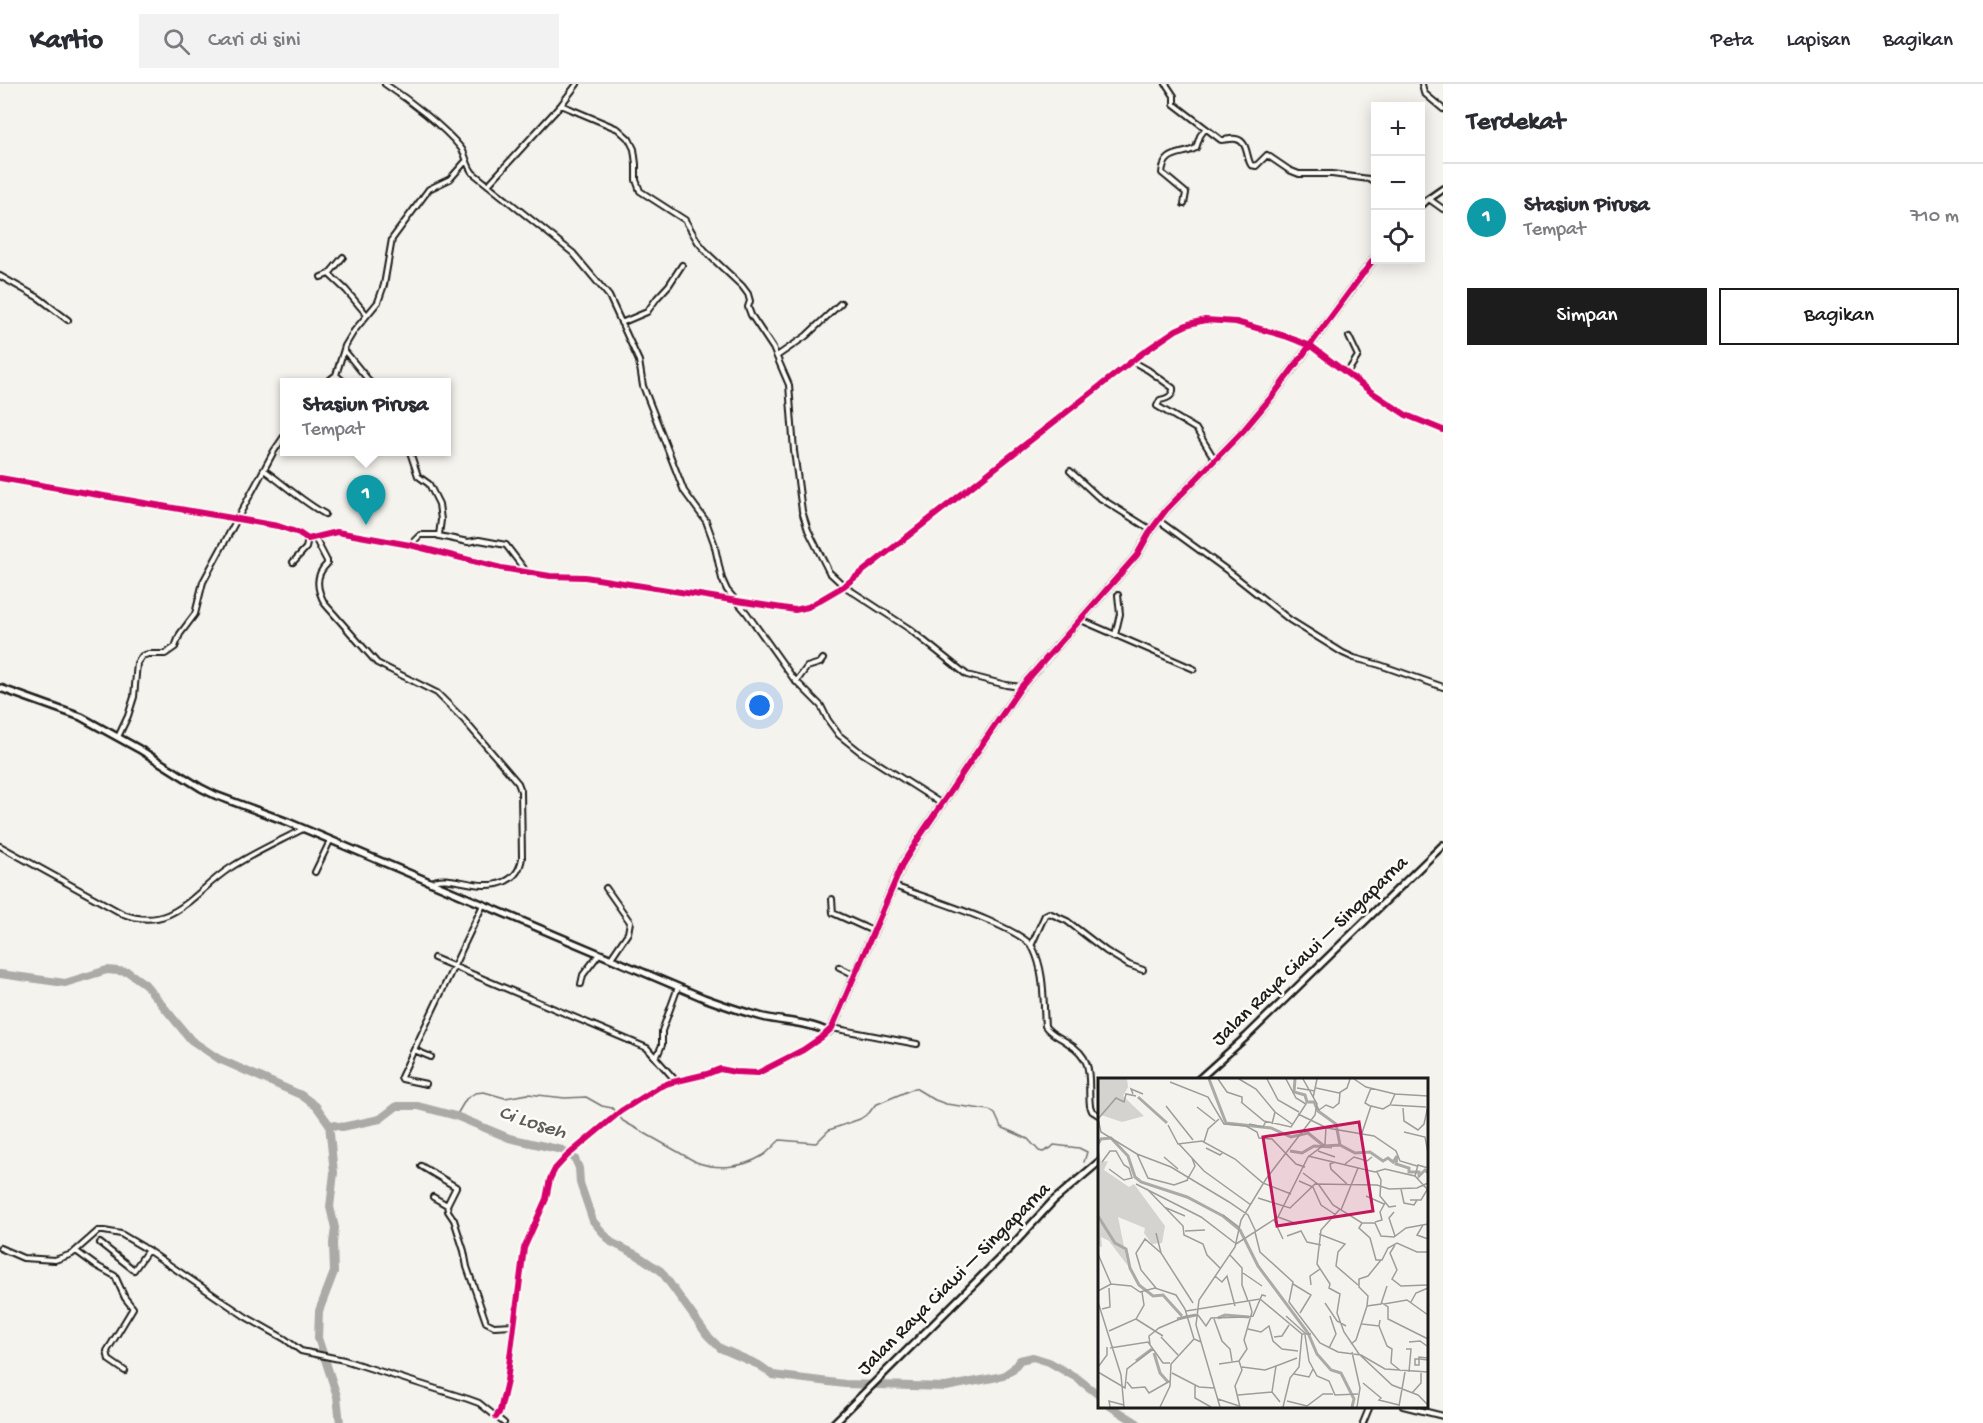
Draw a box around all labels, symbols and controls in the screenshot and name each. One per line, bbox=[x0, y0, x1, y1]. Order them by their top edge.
search box bbox=[139, 14, 559, 68]
text: Kartio bbox=[30, 25, 103, 58]
icon: search bbox=[160, 25, 193, 58]
text: Cari di sini bbox=[208, 28, 301, 54]
text: Peta bbox=[1711, 29, 1754, 54]
text: Lapisan bbox=[1787, 29, 1850, 54]
text: Bagikan bbox=[1883, 29, 1953, 54]
map controls bbox=[1371, 102, 1425, 264]
button: + bbox=[1371, 102, 1425, 156]
text: Terdekat bbox=[1467, 108, 1565, 139]
button: − bbox=[1371, 156, 1425, 210]
text: Stasiun Pirusa bbox=[1524, 193, 1650, 219]
text: 1 bbox=[1482, 206, 1491, 229]
text: 710 m bbox=[1910, 206, 1959, 229]
button: locate bbox=[1371, 210, 1425, 264]
text: Tempat bbox=[1524, 219, 1585, 242]
button: Simpan bbox=[1467, 288, 1707, 345]
button: Bagikan bbox=[1719, 288, 1959, 345]
popup bbox=[280, 378, 451, 456]
text: Stasiun Pirusa bbox=[303, 393, 428, 419]
text: Tempat bbox=[303, 419, 364, 442]
pin: 1 bbox=[346, 476, 386, 525]
your location bbox=[745, 691, 774, 720]
street label: Jalan Raya Ciawi — Singaparna bbox=[1208, 852, 1414, 1052]
inset map bbox=[1098, 1078, 1428, 1408]
water label: Ci Loseh bbox=[495, 1101, 570, 1147]
street label: Jalan Raya Ciawi — Singaparna bbox=[854, 1178, 1057, 1381]

